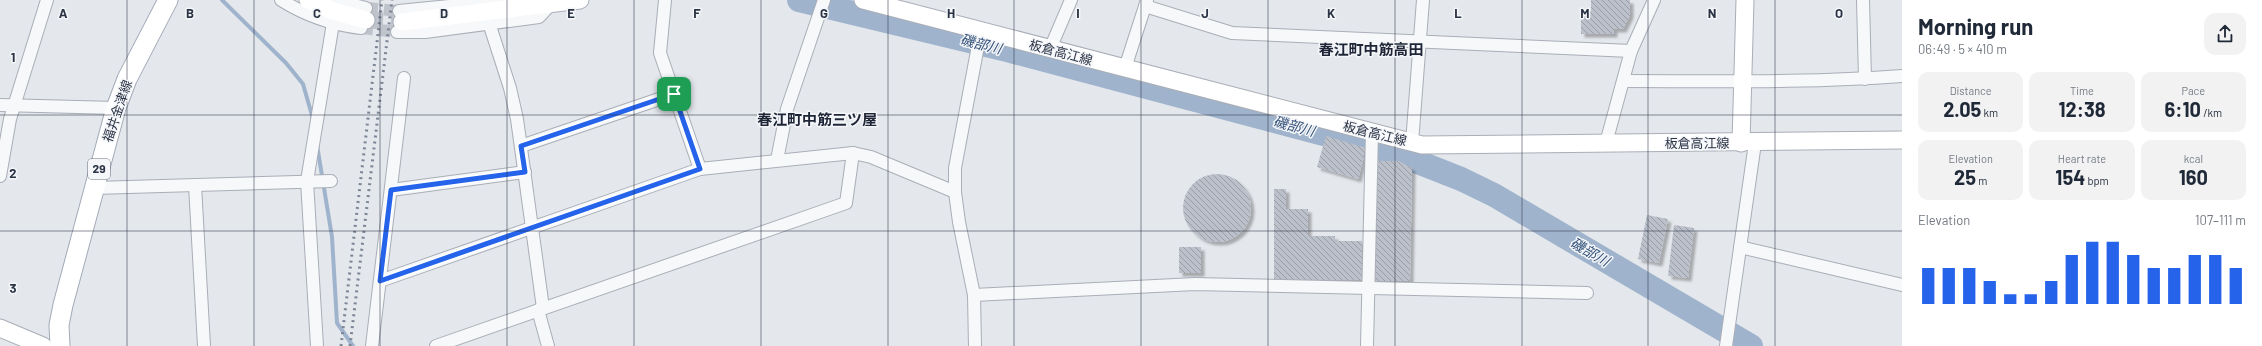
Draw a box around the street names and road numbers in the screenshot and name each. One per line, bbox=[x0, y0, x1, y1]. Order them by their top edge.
street label: 板倉高江線 bbox=[1028, 36, 1094, 68]
street label: 福井金津線 bbox=[99, 78, 135, 144]
street label: 板倉高江線 bbox=[1342, 117, 1408, 149]
street label: 板倉高江線 bbox=[1664, 135, 1730, 151]
road number: 29 bbox=[88, 159, 110, 179]

